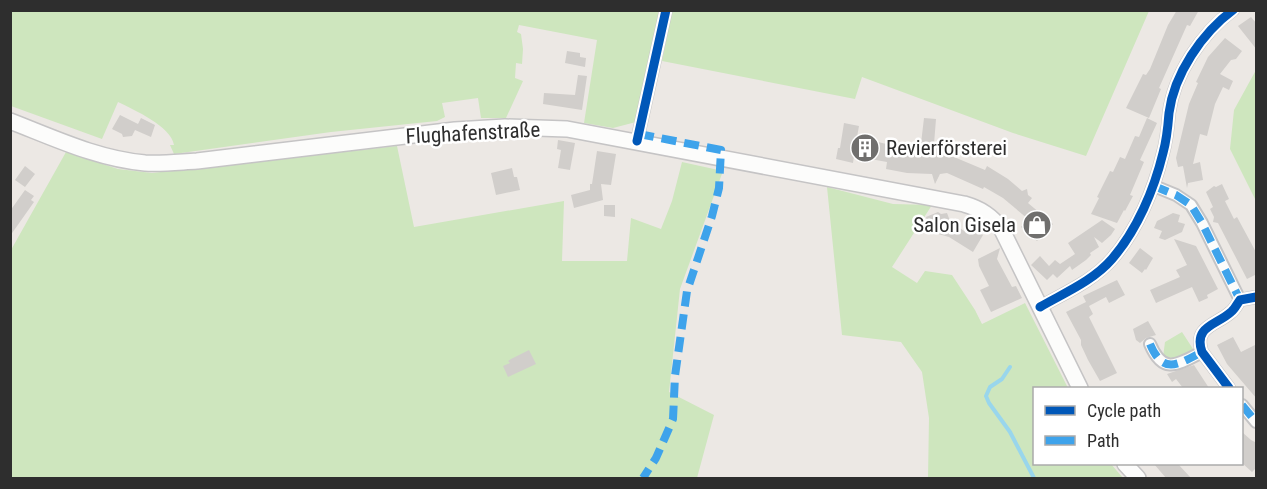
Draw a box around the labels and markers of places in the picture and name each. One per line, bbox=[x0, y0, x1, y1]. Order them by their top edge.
building icon: Revierförsterei bbox=[849, 132, 881, 164]
place label: Revierförsterei bbox=[886, 136, 1007, 160]
shop icon: Salon Gisela bbox=[1021, 209, 1053, 241]
place label: Salon Gisela bbox=[913, 213, 1016, 237]

